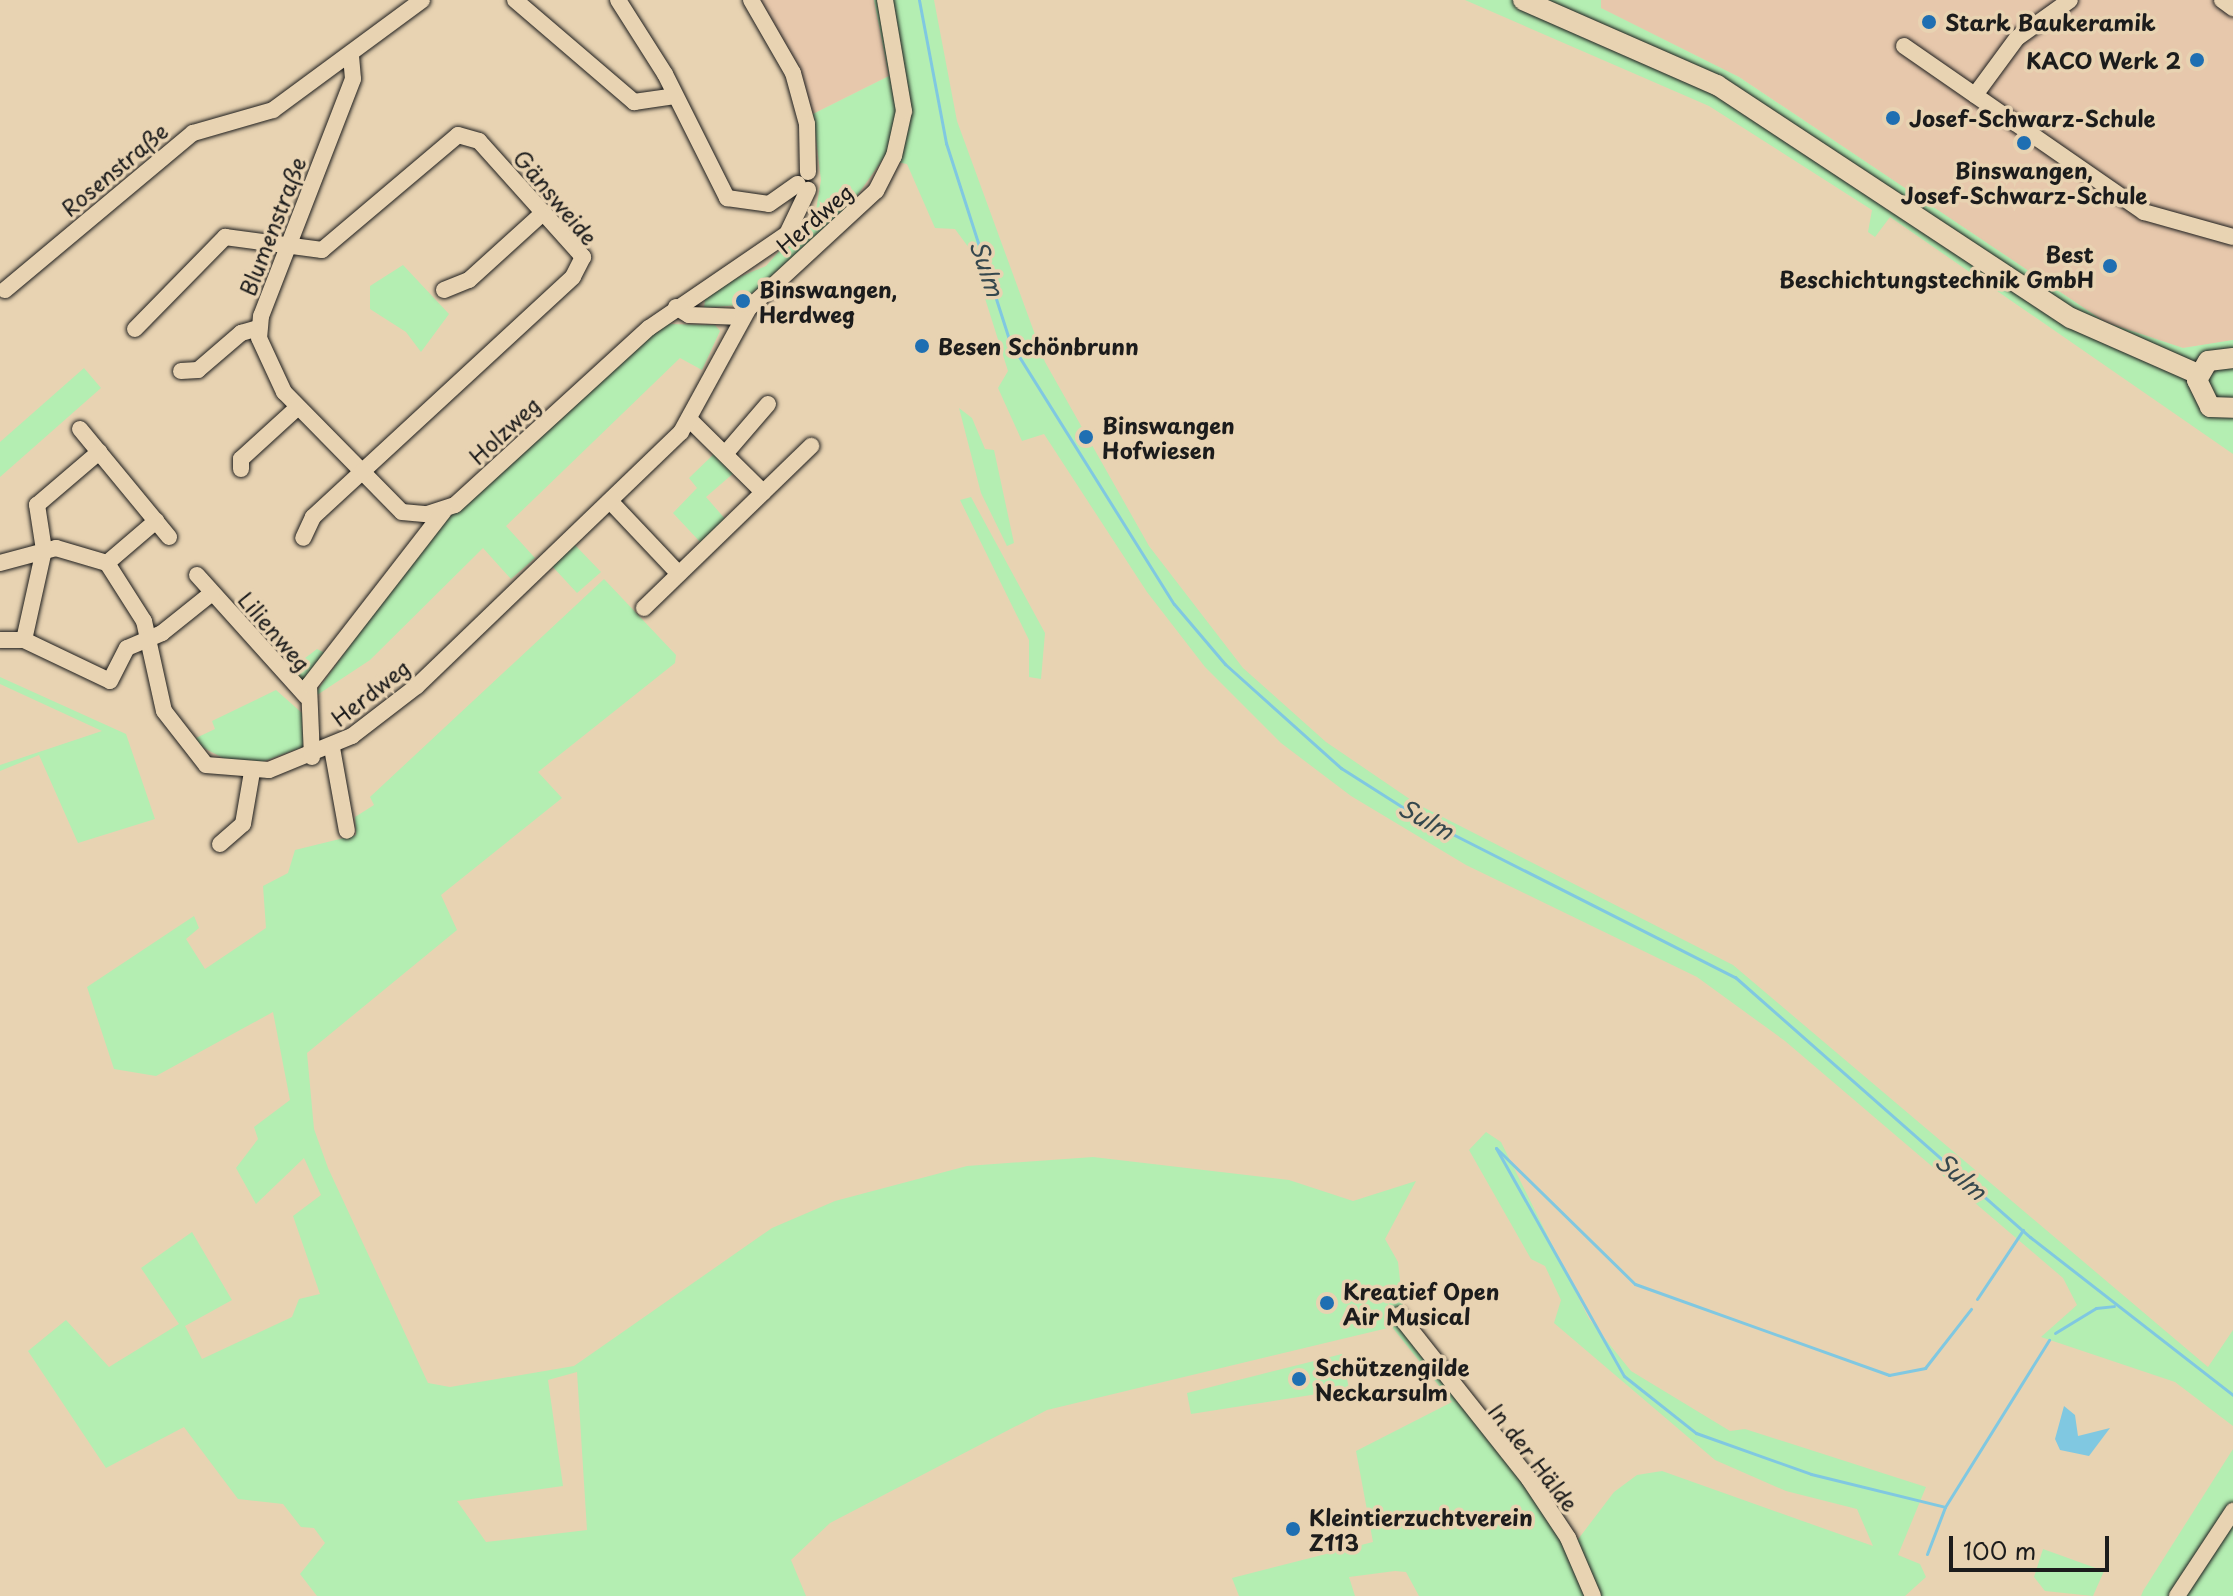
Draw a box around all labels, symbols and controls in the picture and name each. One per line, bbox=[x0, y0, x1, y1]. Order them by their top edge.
place label: Stark Baukeramik bbox=[1945, 9, 2155, 35]
marker: Stark Baukeramik bbox=[1920, 13, 1938, 31]
place label: KACO Werk 2 bbox=[2025, 47, 2181, 73]
marker: KACO Werk 2 bbox=[2188, 51, 2206, 69]
place label: Josef-Schwarz-Schule bbox=[1909, 105, 2155, 131]
marker: Josef-Schwarz-Schule bbox=[1884, 109, 1902, 127]
street label: Rosenstraße bbox=[55, 117, 173, 221]
marker: Binswangen, Josef-Schwarz-Schule bbox=[2015, 134, 2033, 152]
street label: Gänsweide bbox=[509, 144, 603, 250]
street label: Blumenstraße bbox=[233, 153, 311, 299]
place label: Binswangen, Josef-Schwarz-Schule bbox=[1901, 156, 2147, 208]
street label: Herdweg bbox=[770, 178, 858, 258]
water label: Sulm bbox=[964, 236, 1010, 300]
place label: Best Beschichtungstechnik GmbH bbox=[1778, 240, 2094, 292]
marker: Best Beschichtungstechnik GmbH bbox=[2101, 257, 2119, 275]
place label: Binswangen, Herdweg bbox=[759, 275, 897, 326]
marker: Binswangen, Herdweg bbox=[734, 292, 752, 310]
place label: Besen Schönbrunn bbox=[938, 333, 1140, 359]
marker: Besen Schönbrunn bbox=[913, 337, 931, 355]
street label: Holzweg bbox=[463, 391, 545, 469]
place label: Binswangen Hofwiesen bbox=[1102, 411, 1235, 462]
marker: Binswangen Hofwiesen bbox=[1077, 428, 1095, 446]
street label: Lilienweg bbox=[233, 586, 317, 676]
street label: Herdweg bbox=[325, 653, 415, 731]
water label: Sulm bbox=[1394, 792, 1458, 846]
water label: Sulm bbox=[1930, 1146, 1992, 1206]
place label: Kreatief Open Air Musical bbox=[1343, 1277, 1502, 1328]
marker: Kreatief Open Air Musical bbox=[1318, 1294, 1336, 1312]
place label: Schützengilde Neckarsulm bbox=[1315, 1353, 1469, 1404]
marker: Schützengilde Neckarsulm bbox=[1290, 1370, 1308, 1388]
street label: In der Hälde bbox=[1483, 1398, 1585, 1516]
place label: Kleintierzuchtverein Z113 bbox=[1309, 1503, 1533, 1554]
marker: Kleintierzuchtverein Z113 bbox=[1284, 1520, 1302, 1538]
scale bar bbox=[1953, 1520, 2113, 1570]
text: 100 m bbox=[1963, 1532, 2036, 1568]

